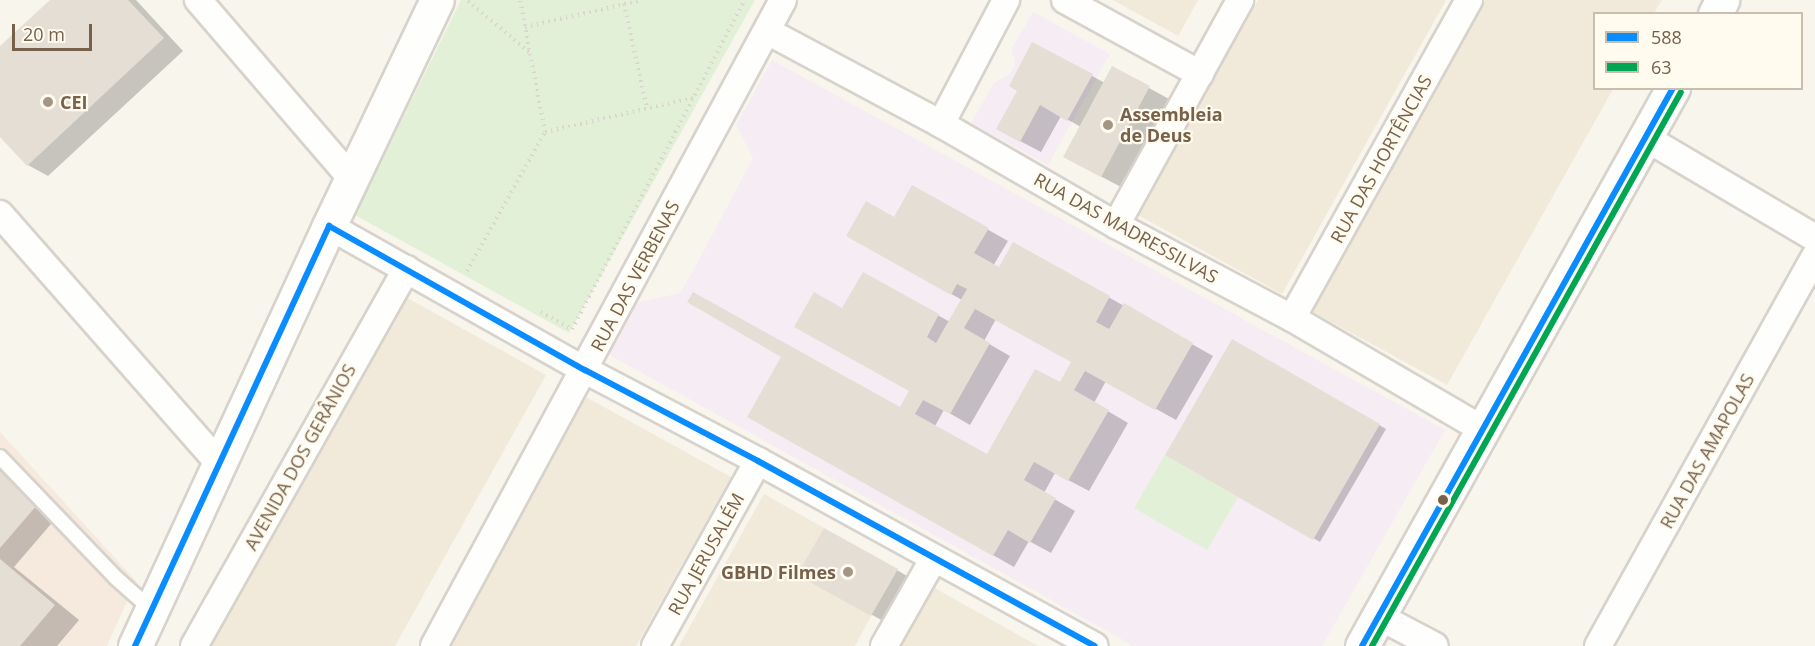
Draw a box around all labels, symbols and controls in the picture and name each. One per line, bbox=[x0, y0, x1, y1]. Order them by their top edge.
scale bar bbox=[15, 12, 94, 50]
legend bbox=[1593, 12, 1803, 90]
text: 20 m bbox=[23, 22, 65, 46]
text: 588 bbox=[1651, 25, 1682, 49]
text: 63 bbox=[1651, 55, 1672, 79]
street label: RUA DAS HORTÊNCIAS bbox=[1326, 71, 1436, 247]
place label: CEI bbox=[60, 91, 88, 113]
marker: CEI bbox=[41, 95, 55, 109]
place label: Assembleia de Deus bbox=[1120, 104, 1223, 146]
marker: Assembleia de Deus bbox=[1101, 118, 1115, 132]
street label: RUA DAS MADRESSILVAS bbox=[1030, 168, 1222, 288]
street label: RUA DAS VERBENAS bbox=[586, 197, 684, 355]
street label: AVENIDA DOS GERÂNIOS bbox=[240, 360, 360, 554]
street label: RUA DAS AMAPOLAS bbox=[1655, 370, 1759, 532]
street label: RUA JERUSALÉM bbox=[664, 489, 748, 619]
unlabelled marker bbox=[1437, 494, 1449, 506]
place label: GBHD Filmes bbox=[721, 561, 836, 583]
marker: GBHD Filmes bbox=[841, 565, 855, 579]

